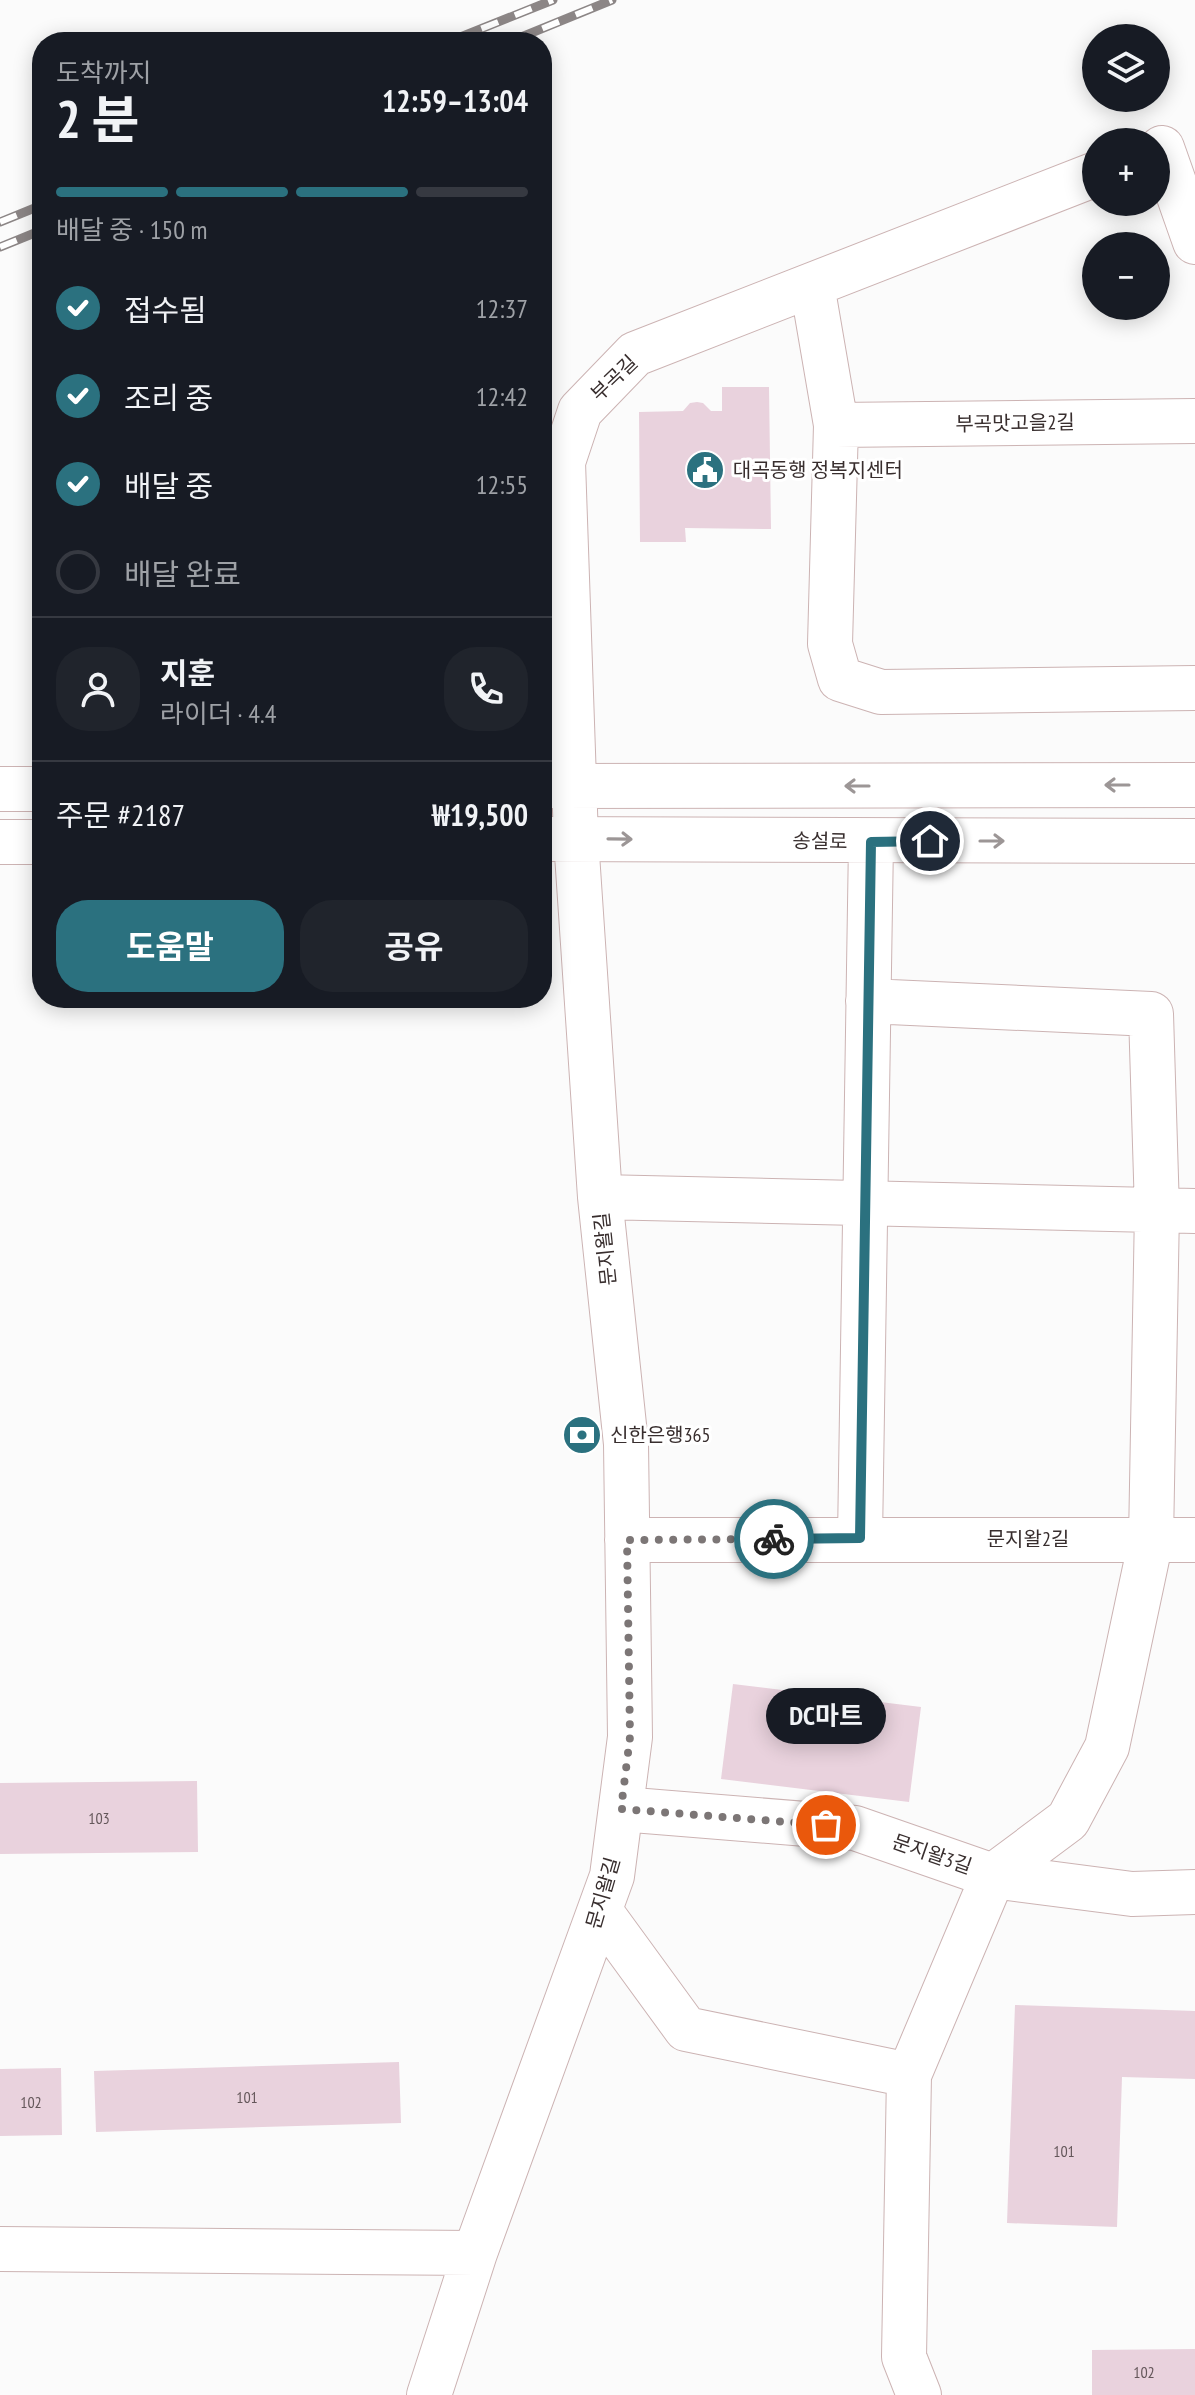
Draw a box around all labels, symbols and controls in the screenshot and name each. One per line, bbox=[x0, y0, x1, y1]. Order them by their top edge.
map controls bbox=[1082, 24, 1170, 320]
button: layers bbox=[1082, 24, 1170, 112]
text: 도착까지 bbox=[56, 56, 152, 89]
text: 12:59–13:04 bbox=[382, 81, 528, 120]
text: 2 분 bbox=[56, 85, 139, 152]
button: + bbox=[1082, 128, 1170, 216]
text: 배달 중 · 150 m bbox=[56, 213, 207, 246]
button: − bbox=[1082, 232, 1170, 320]
icon: check bbox=[56, 286, 100, 330]
text: 접수됨 bbox=[124, 290, 207, 329]
text: 12:37 bbox=[476, 292, 528, 325]
street label: 부곡길 bbox=[585, 349, 643, 407]
icon: check bbox=[56, 374, 100, 418]
text: 조리 중 bbox=[124, 378, 213, 417]
text: 12:42 bbox=[476, 380, 528, 413]
street label: 부곡맛고을2길 bbox=[955, 409, 1075, 437]
public building icon: 대곡동행 정복지센터 bbox=[684, 449, 726, 491]
place label: 대곡동행 정복지센터 bbox=[733, 457, 903, 483]
icon: check bbox=[56, 462, 100, 506]
text: 배달 중 bbox=[124, 466, 213, 505]
text: 12:55 bbox=[476, 468, 528, 501]
text: 배달 완료 bbox=[124, 554, 241, 593]
button: person bbox=[56, 647, 140, 731]
button: phone bbox=[444, 647, 528, 731]
text: 지훈 bbox=[160, 653, 215, 692]
text: 라이더 · 4.4 bbox=[160, 697, 276, 730]
one-way arrow bbox=[1104, 777, 1131, 793]
one-way arrow bbox=[844, 778, 871, 794]
text: 주문 #2187 bbox=[56, 795, 185, 834]
text: ₩19,500 bbox=[432, 795, 528, 834]
pin bbox=[896, 807, 964, 875]
icon: home bbox=[908, 819, 952, 863]
street label: 송설로 bbox=[792, 828, 848, 854]
one-way arrow bbox=[606, 831, 633, 847]
one-way arrow bbox=[978, 833, 1005, 849]
button: 도움말 bbox=[56, 900, 284, 992]
button: 공유 bbox=[300, 900, 528, 992]
street label: 문지왈길 bbox=[588, 1211, 622, 1287]
bank icon: 신한은행365 bbox=[561, 1414, 603, 1456]
place label: 신한은행365 bbox=[610, 1422, 711, 1448]
courier bbox=[734, 1499, 814, 1579]
icon: bike bbox=[752, 1517, 796, 1561]
street label: 문지왈2길 bbox=[987, 1526, 1069, 1552]
callout: DC마트 bbox=[766, 1689, 886, 1745]
text: DC마트 bbox=[789, 1699, 863, 1732]
pin bbox=[792, 1791, 860, 1859]
icon: bag bbox=[804, 1803, 848, 1847]
house number: 103 bbox=[88, 1808, 110, 1828]
street label: 문지왈3길 bbox=[889, 1828, 975, 1880]
street label: 문지왈길 bbox=[580, 1854, 626, 1932]
house number: 101 bbox=[236, 2087, 258, 2107]
house number: 102 bbox=[20, 2092, 42, 2112]
house number: 101 bbox=[1053, 2141, 1075, 2161]
house number: 102 bbox=[1133, 2362, 1155, 2382]

